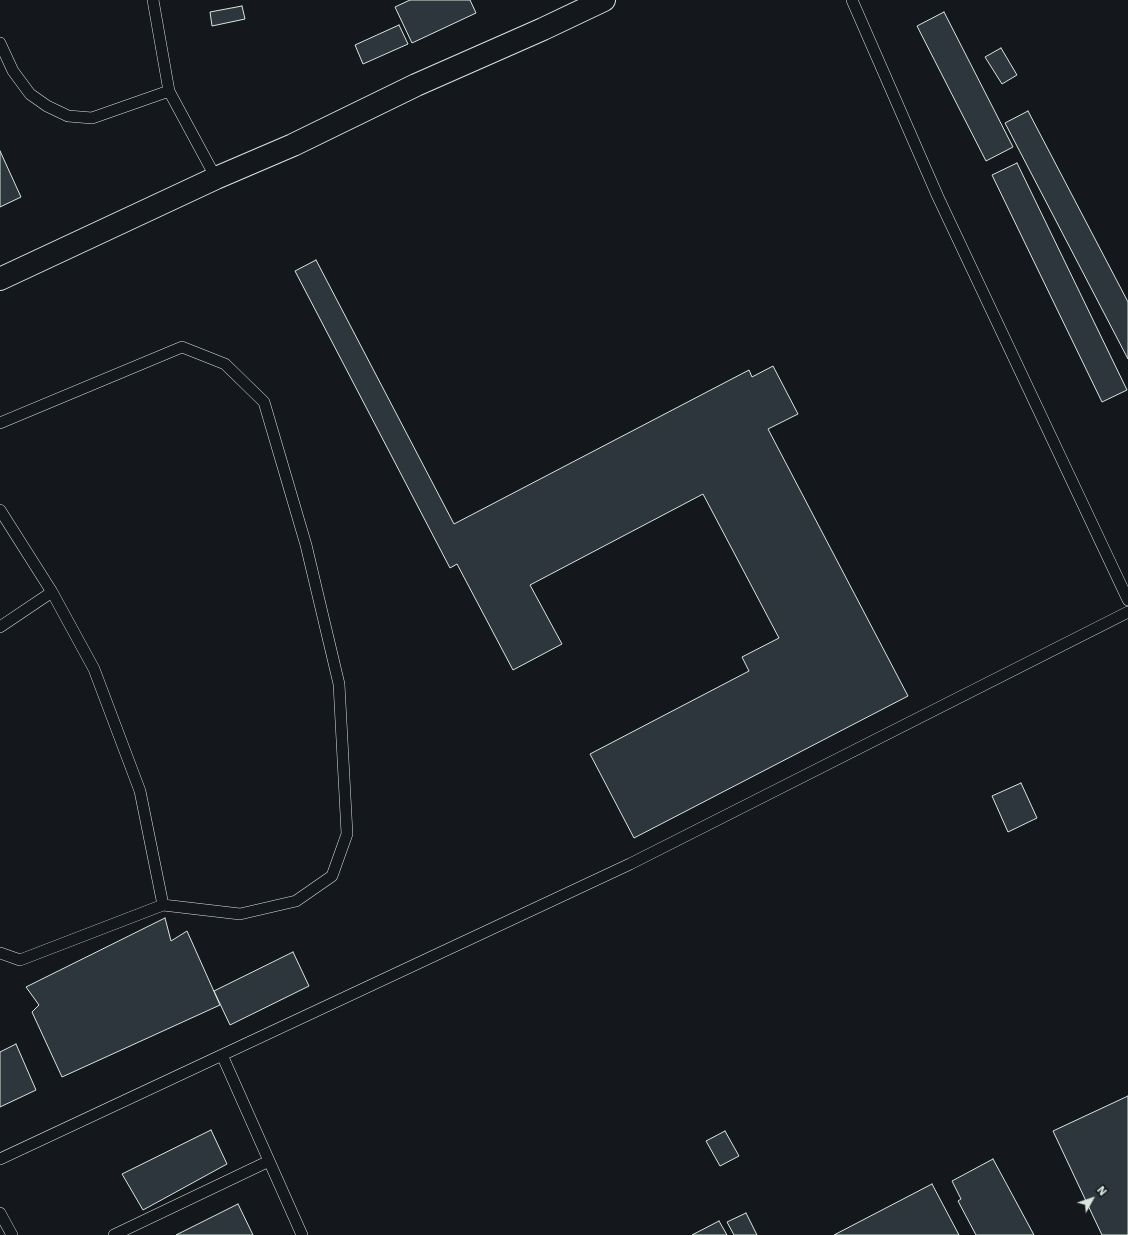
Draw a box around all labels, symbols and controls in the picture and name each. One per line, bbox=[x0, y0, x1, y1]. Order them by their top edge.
north arrow bbox=[1072, 1179, 1112, 1219]
text: N bbox=[1094, 1184, 1109, 1198]

